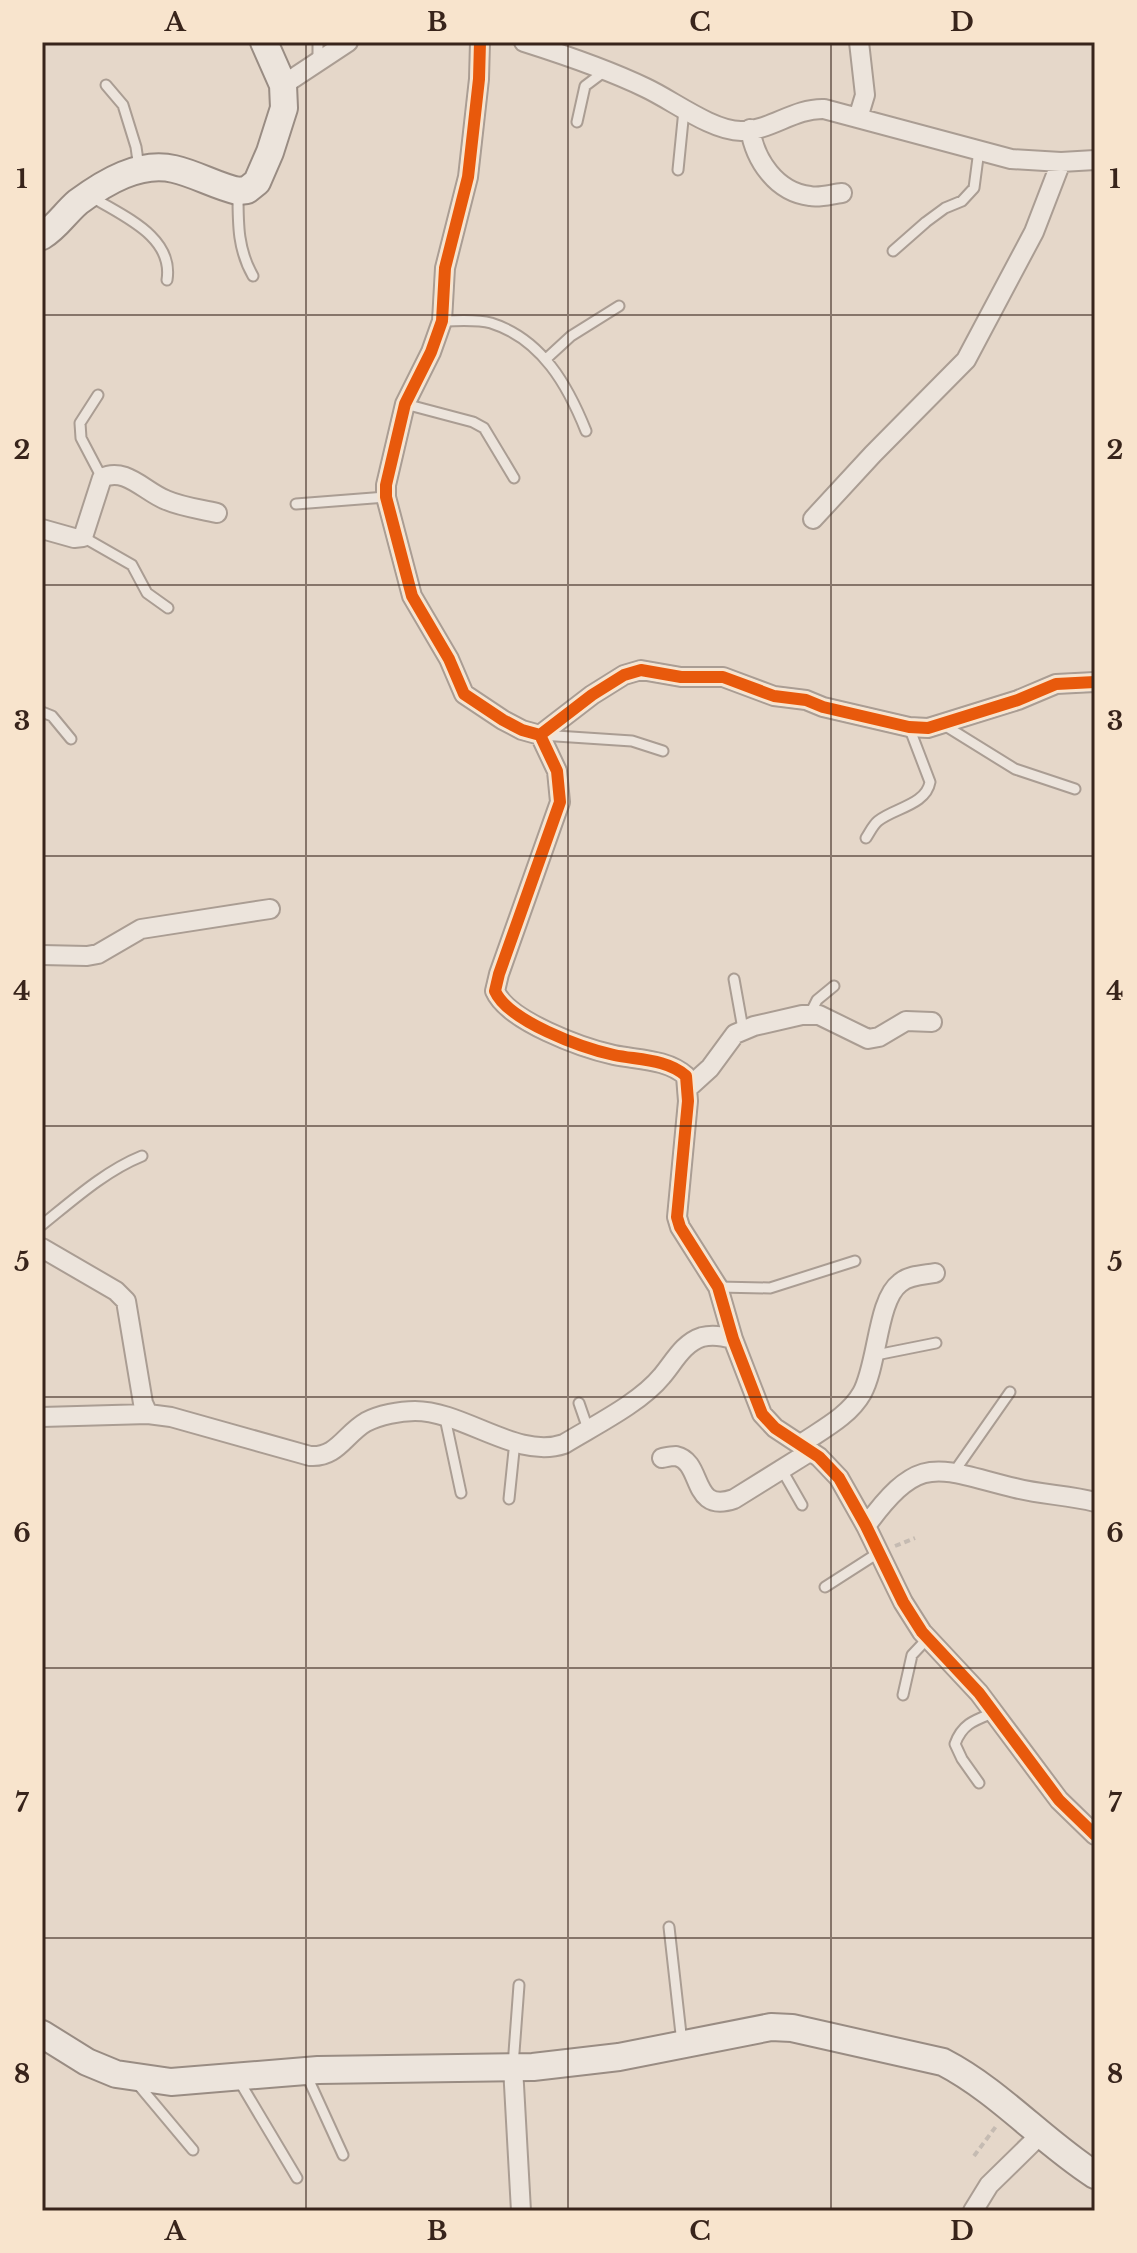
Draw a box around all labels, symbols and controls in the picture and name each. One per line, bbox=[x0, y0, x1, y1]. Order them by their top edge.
text: A bbox=[163, 6, 186, 38]
text: B bbox=[427, 6, 447, 38]
text: C bbox=[689, 6, 711, 38]
text: D bbox=[950, 6, 974, 38]
text: 1 bbox=[16, 163, 28, 195]
text: 1 bbox=[1109, 163, 1121, 195]
text: 2 bbox=[14, 434, 30, 466]
text: 2 bbox=[1107, 434, 1123, 466]
text: 3 bbox=[14, 705, 30, 737]
text: 3 bbox=[1107, 705, 1123, 737]
text: 4 bbox=[13, 975, 31, 1007]
text: 4 bbox=[1106, 975, 1124, 1007]
text: 5 bbox=[14, 1246, 30, 1278]
text: 5 bbox=[1107, 1246, 1123, 1278]
text: 6 bbox=[13, 1517, 31, 1549]
text: 6 bbox=[1106, 1517, 1124, 1549]
text: 7 bbox=[15, 1787, 29, 1819]
text: 7 bbox=[1108, 1787, 1122, 1819]
text: 8 bbox=[14, 2058, 30, 2090]
text: 8 bbox=[1107, 2058, 1123, 2090]
text: A bbox=[163, 2215, 186, 2247]
text: B bbox=[427, 2215, 447, 2247]
text: C bbox=[689, 2215, 711, 2247]
text: D bbox=[950, 2215, 974, 2247]

